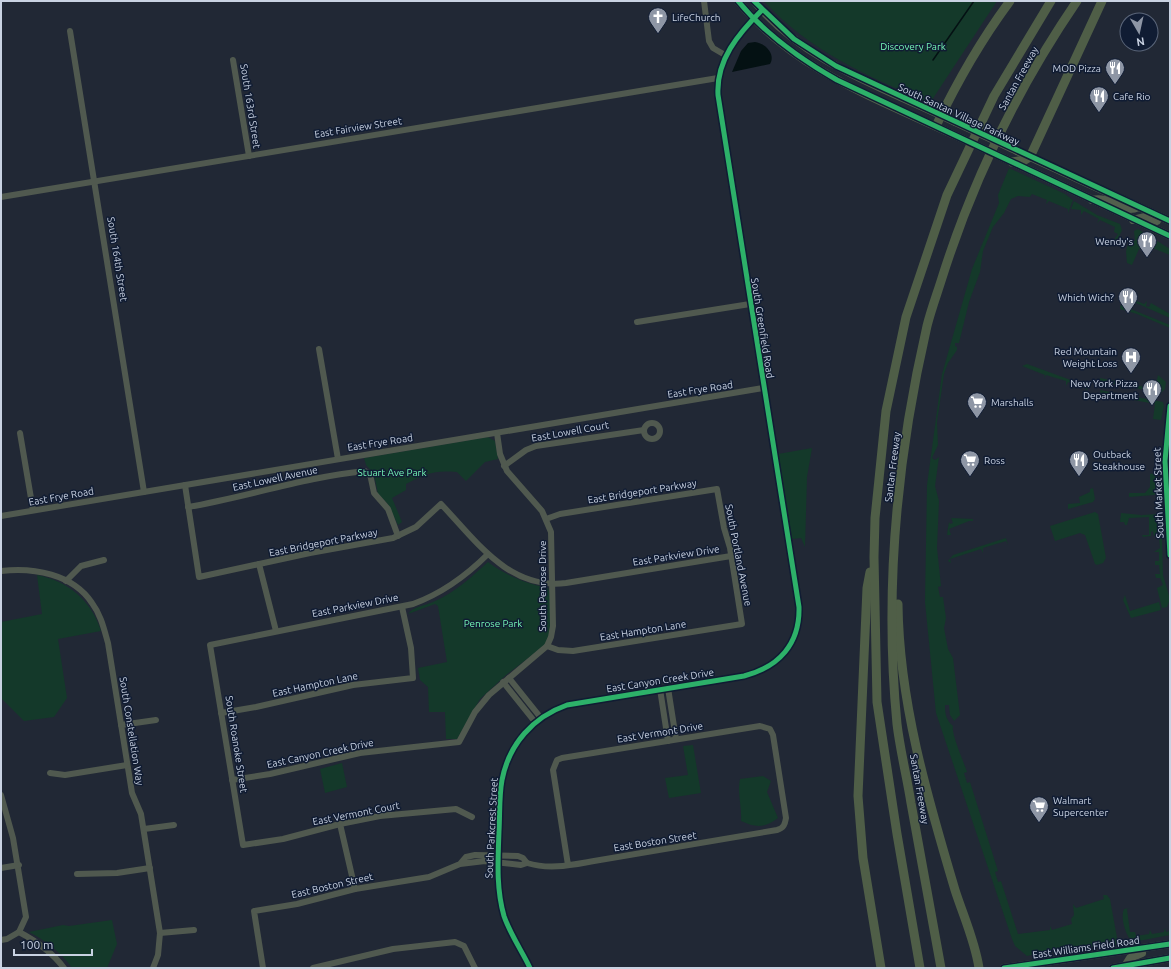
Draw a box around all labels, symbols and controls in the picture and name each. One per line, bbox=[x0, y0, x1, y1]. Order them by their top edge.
church icon: LifeChurch bbox=[647, 6, 669, 34]
place label: LifeChurch bbox=[672, 12, 721, 23]
north arrow bbox=[1119, 12, 1159, 52]
text: N bbox=[1136, 35, 1146, 48]
park label: Discovery Park bbox=[880, 41, 946, 52]
street label: Santan Freeway bbox=[996, 44, 1040, 112]
restaurant icon: MOD Pizza bbox=[1104, 57, 1126, 85]
street label: South 163rd Street bbox=[238, 63, 263, 149]
place label: MOD Pizza bbox=[1052, 63, 1101, 74]
street label: South Santan Village Parkway bbox=[896, 81, 1021, 148]
restaurant icon: Cafe Rio bbox=[1088, 85, 1110, 113]
place label: Cafe Rio bbox=[1113, 91, 1151, 102]
street label: East Fairview Street bbox=[313, 115, 403, 140]
street label: South 164th Street bbox=[105, 216, 130, 302]
restaurant icon: Wendy's bbox=[1136, 230, 1158, 258]
place label: Wendy's bbox=[1095, 236, 1133, 247]
street label: South Greenfield Road bbox=[749, 277, 776, 379]
restaurant icon: Which Wich? bbox=[1117, 286, 1139, 314]
place label: Which Wich? bbox=[1058, 292, 1114, 303]
place label: Red Mountain Weight Loss bbox=[1054, 346, 1117, 369]
hospital icon: Red Mountain Weight Loss bbox=[1120, 346, 1142, 374]
place label: New York Pizza Department bbox=[1070, 378, 1138, 401]
restaurant icon: New York Pizza Department bbox=[1141, 378, 1163, 406]
street label: East Frye Road bbox=[667, 379, 734, 400]
supermarket icon: Marshalls bbox=[966, 391, 988, 419]
place label: Marshalls bbox=[991, 397, 1033, 408]
street label: East Lowell Court bbox=[531, 419, 610, 444]
street label: Santan Freeway bbox=[883, 431, 902, 503]
street label: East Frye Road bbox=[347, 432, 414, 453]
street label: South Market Street bbox=[1151, 447, 1166, 539]
supermarket icon: Ross bbox=[959, 449, 981, 477]
restaurant icon: Outback Steakhouse bbox=[1068, 449, 1090, 477]
place label: Outback Steakhouse bbox=[1093, 449, 1145, 472]
place label: Ross bbox=[984, 455, 1005, 466]
street label: East Lowell Avenue bbox=[232, 464, 319, 493]
park label: Stuart Ave Park bbox=[358, 467, 426, 478]
street label: East Bridgeport Parkway bbox=[587, 477, 698, 506]
street label: East Frye Road bbox=[28, 485, 95, 508]
street label: South Portland Avenue bbox=[723, 503, 754, 607]
street label: East Bridgeport Parkway bbox=[268, 527, 378, 558]
street label: South Penrose Drive bbox=[537, 540, 548, 632]
street label: East Parkview Drive bbox=[632, 543, 720, 568]
street label: East Parkview Drive bbox=[311, 592, 399, 619]
park label: Penrose Park bbox=[464, 618, 522, 629]
street label: East Hampton Lane bbox=[599, 618, 687, 643]
street label: East Canyon Creek Drive bbox=[605, 667, 715, 694]
street label: East Hampton Lane bbox=[271, 670, 359, 699]
street label: South Constellation Way bbox=[117, 676, 146, 786]
street label: South Roanoke Street bbox=[223, 695, 250, 793]
street label: East Vermont Drive bbox=[616, 720, 704, 745]
street label: East Canyon Creek Drive bbox=[266, 737, 374, 770]
street label: Santan Freeway bbox=[908, 753, 931, 825]
street label: South Parkcrest Street bbox=[483, 777, 500, 879]
supermarket icon: Walmart Supercenter bbox=[1028, 795, 1050, 823]
place label: Walmart Supercenter bbox=[1053, 795, 1108, 818]
street label: East Vermont Court bbox=[312, 800, 401, 827]
street label: East Boston Street bbox=[613, 830, 697, 853]
street label: East Boston Street bbox=[290, 871, 374, 900]
scale bar bbox=[14, 931, 92, 957]
street label: East Williams Field Road bbox=[1032, 934, 1141, 960]
text: 100 m bbox=[20, 938, 53, 951]

